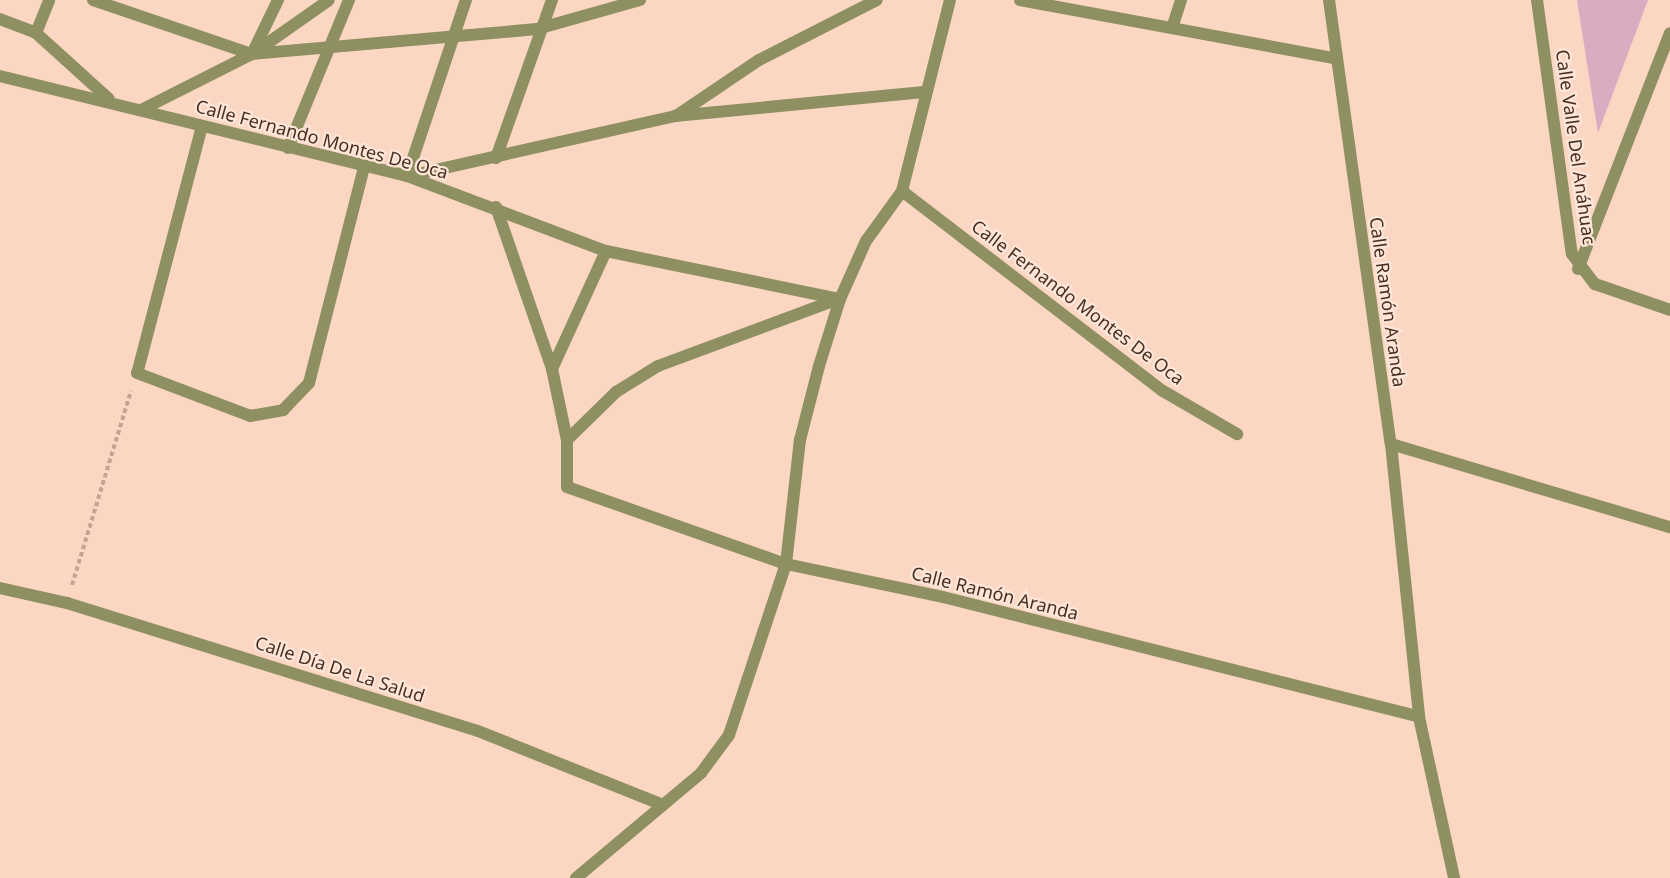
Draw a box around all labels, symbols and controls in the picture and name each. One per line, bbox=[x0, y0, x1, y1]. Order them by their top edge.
street label: Calle Valle Del Anáhuac bbox=[1552, 48, 1600, 246]
street label: Calle Fernando Montes De Oca bbox=[193, 95, 451, 183]
street label: Calle Fernando Montes De Oca bbox=[967, 215, 1189, 389]
street label: Calle Ramón Aranda bbox=[1365, 216, 1411, 388]
street label: Calle Ramón Aranda bbox=[909, 562, 1081, 624]
street label: Calle Día De La Salud bbox=[252, 631, 428, 707]

